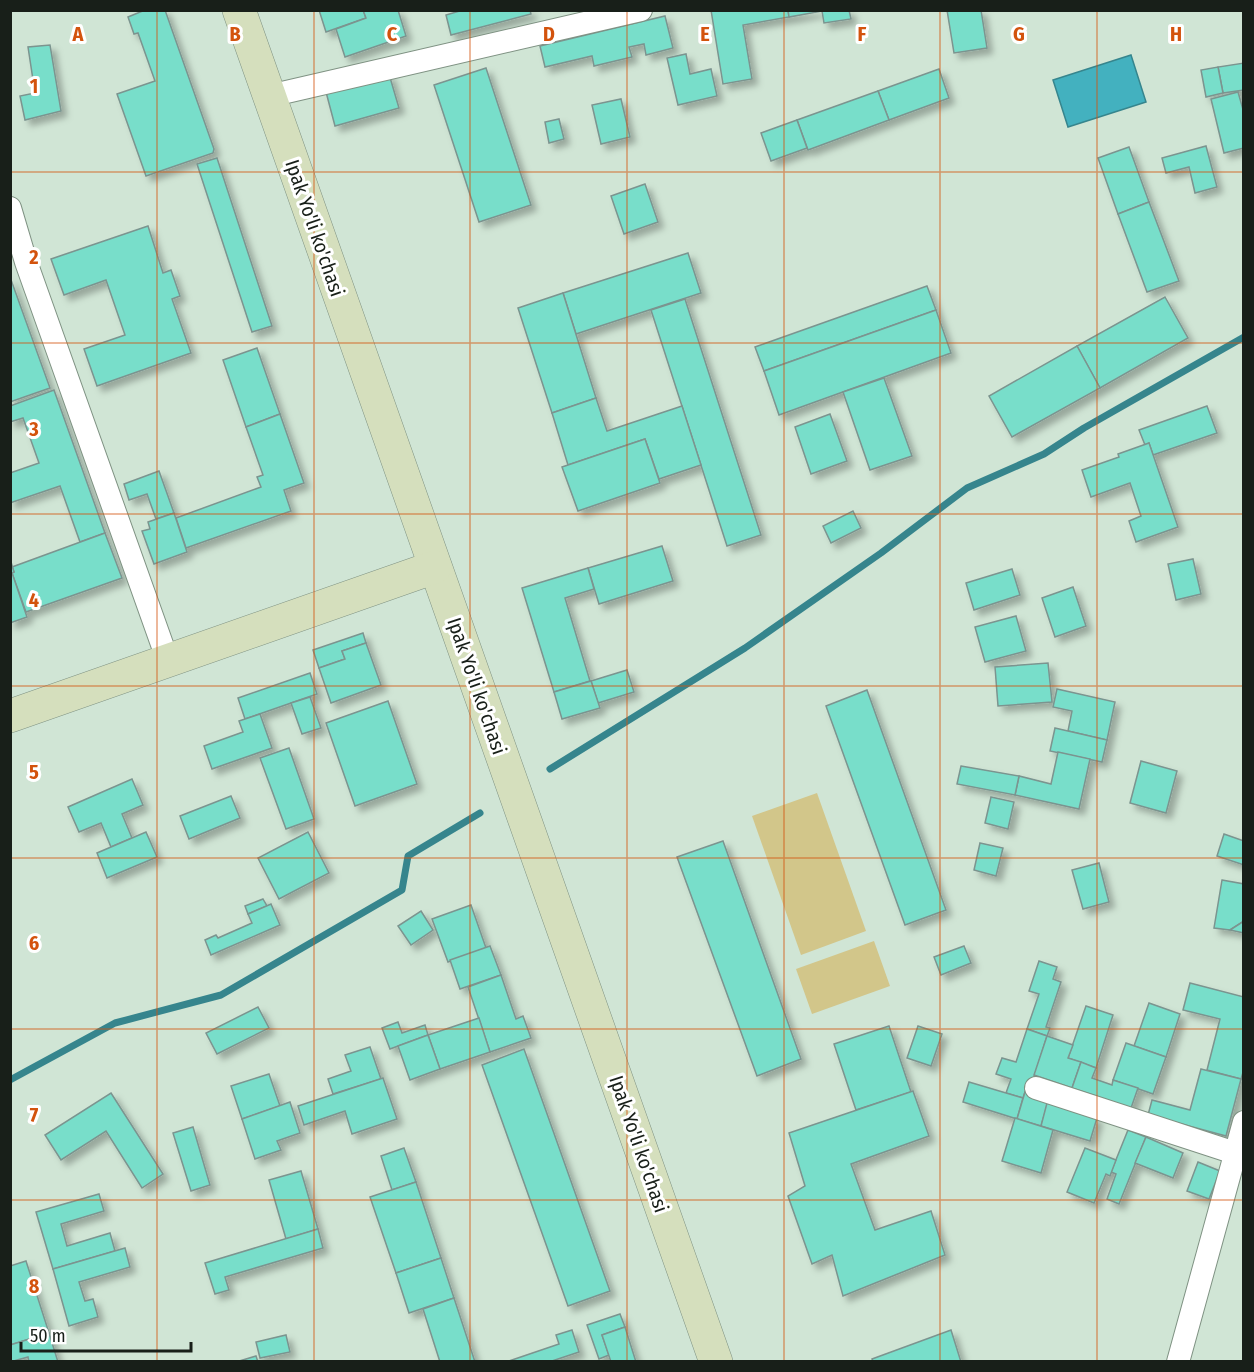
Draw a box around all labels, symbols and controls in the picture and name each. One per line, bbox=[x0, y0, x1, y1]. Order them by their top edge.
text: A bbox=[72, 22, 85, 46]
text: B bbox=[229, 22, 241, 46]
text: C bbox=[387, 22, 398, 46]
text: D bbox=[543, 22, 555, 46]
text: E bbox=[700, 22, 710, 46]
text: F bbox=[858, 22, 867, 46]
text: G bbox=[1013, 22, 1025, 46]
text: H bbox=[1170, 22, 1182, 46]
text: 1 bbox=[30, 74, 38, 98]
street label: Ipak Yo'li ko'chasi bbox=[280, 156, 350, 300]
text: 2 bbox=[28, 245, 39, 269]
text: 3 bbox=[28, 417, 39, 441]
text: 4 bbox=[29, 588, 39, 612]
street label: Ipak Yo'li ko'chasi bbox=[442, 614, 512, 758]
text: 5 bbox=[29, 760, 39, 784]
text: 6 bbox=[29, 931, 39, 955]
street label: Ipak Yo'li ko'chasi bbox=[604, 1072, 674, 1216]
text: 7 bbox=[30, 1103, 39, 1127]
text: 8 bbox=[29, 1274, 40, 1298]
scale bar bbox=[21, 1315, 190, 1353]
text: 50 m bbox=[30, 1325, 66, 1347]

